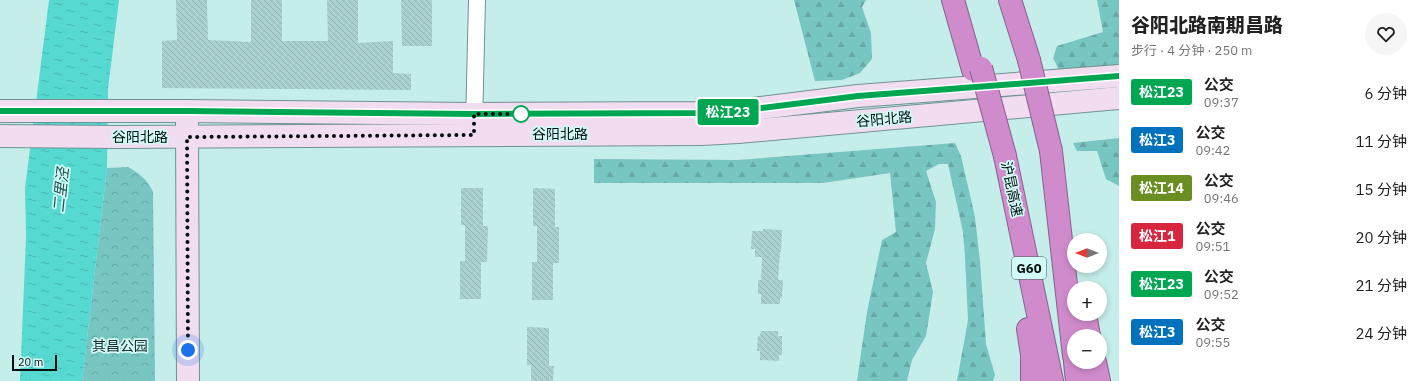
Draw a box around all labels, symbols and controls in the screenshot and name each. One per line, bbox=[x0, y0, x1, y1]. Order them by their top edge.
text: 谷阳北路南期昌路 bbox=[1131, 13, 1283, 37]
button: heart bbox=[1365, 13, 1407, 55]
text: 步行 · 4 分钟 · 250 m bbox=[1131, 42, 1252, 59]
text: 公交 bbox=[1204, 75, 1234, 94]
text: 松江23 bbox=[1139, 83, 1184, 101]
text: 6 分钟 bbox=[1364, 84, 1407, 103]
text: 09:37 bbox=[1204, 94, 1239, 111]
line badge: 松江23 bbox=[700, 99, 756, 125]
text: 松江23 bbox=[706, 103, 750, 121]
unlabelled marker bbox=[512, 105, 530, 123]
street label: 谷阳北路 bbox=[855, 108, 913, 130]
text: 公交 bbox=[1195, 123, 1225, 142]
street label: 谷阳北路 bbox=[532, 125, 588, 143]
street label: 谷阳北路 bbox=[112, 128, 168, 146]
text: 松江3 bbox=[1139, 131, 1175, 149]
text: 11 分钟 bbox=[1355, 132, 1407, 151]
text: 09:42 bbox=[1195, 142, 1230, 159]
street label: 沪昆高速 bbox=[997, 160, 1027, 218]
water label: 二里泾 bbox=[49, 165, 73, 213]
text: 公交 bbox=[1204, 171, 1234, 190]
text: 松江14 bbox=[1139, 179, 1184, 197]
text: 15 分钟 bbox=[1355, 180, 1407, 199]
text: 09:46 bbox=[1204, 190, 1239, 207]
text: 公交 bbox=[1195, 219, 1225, 238]
text: 松江1 bbox=[1139, 227, 1175, 245]
text: 20 分钟 bbox=[1355, 228, 1407, 247]
north arrow bbox=[1067, 233, 1107, 273]
map controls bbox=[1067, 233, 1107, 369]
text: 09:51 bbox=[1195, 238, 1230, 255]
road number: G60 bbox=[1012, 257, 1046, 279]
text: 公交 bbox=[1204, 267, 1234, 286]
text: 松江23 bbox=[1139, 275, 1184, 293]
text: 21 分钟 bbox=[1355, 276, 1407, 295]
button: + bbox=[1067, 281, 1107, 321]
text: 09:52 bbox=[1204, 286, 1239, 303]
text: 公交 bbox=[1195, 315, 1225, 334]
text: 松江3 bbox=[1139, 323, 1175, 341]
text: 24 分钟 bbox=[1355, 324, 1407, 343]
button: − bbox=[1067, 329, 1107, 369]
text: 09:55 bbox=[1195, 334, 1230, 351]
park label: 其昌公园 bbox=[92, 337, 148, 355]
your location bbox=[178, 340, 198, 360]
scale bar bbox=[12, 353, 57, 372]
text: 20 m bbox=[18, 355, 43, 369]

